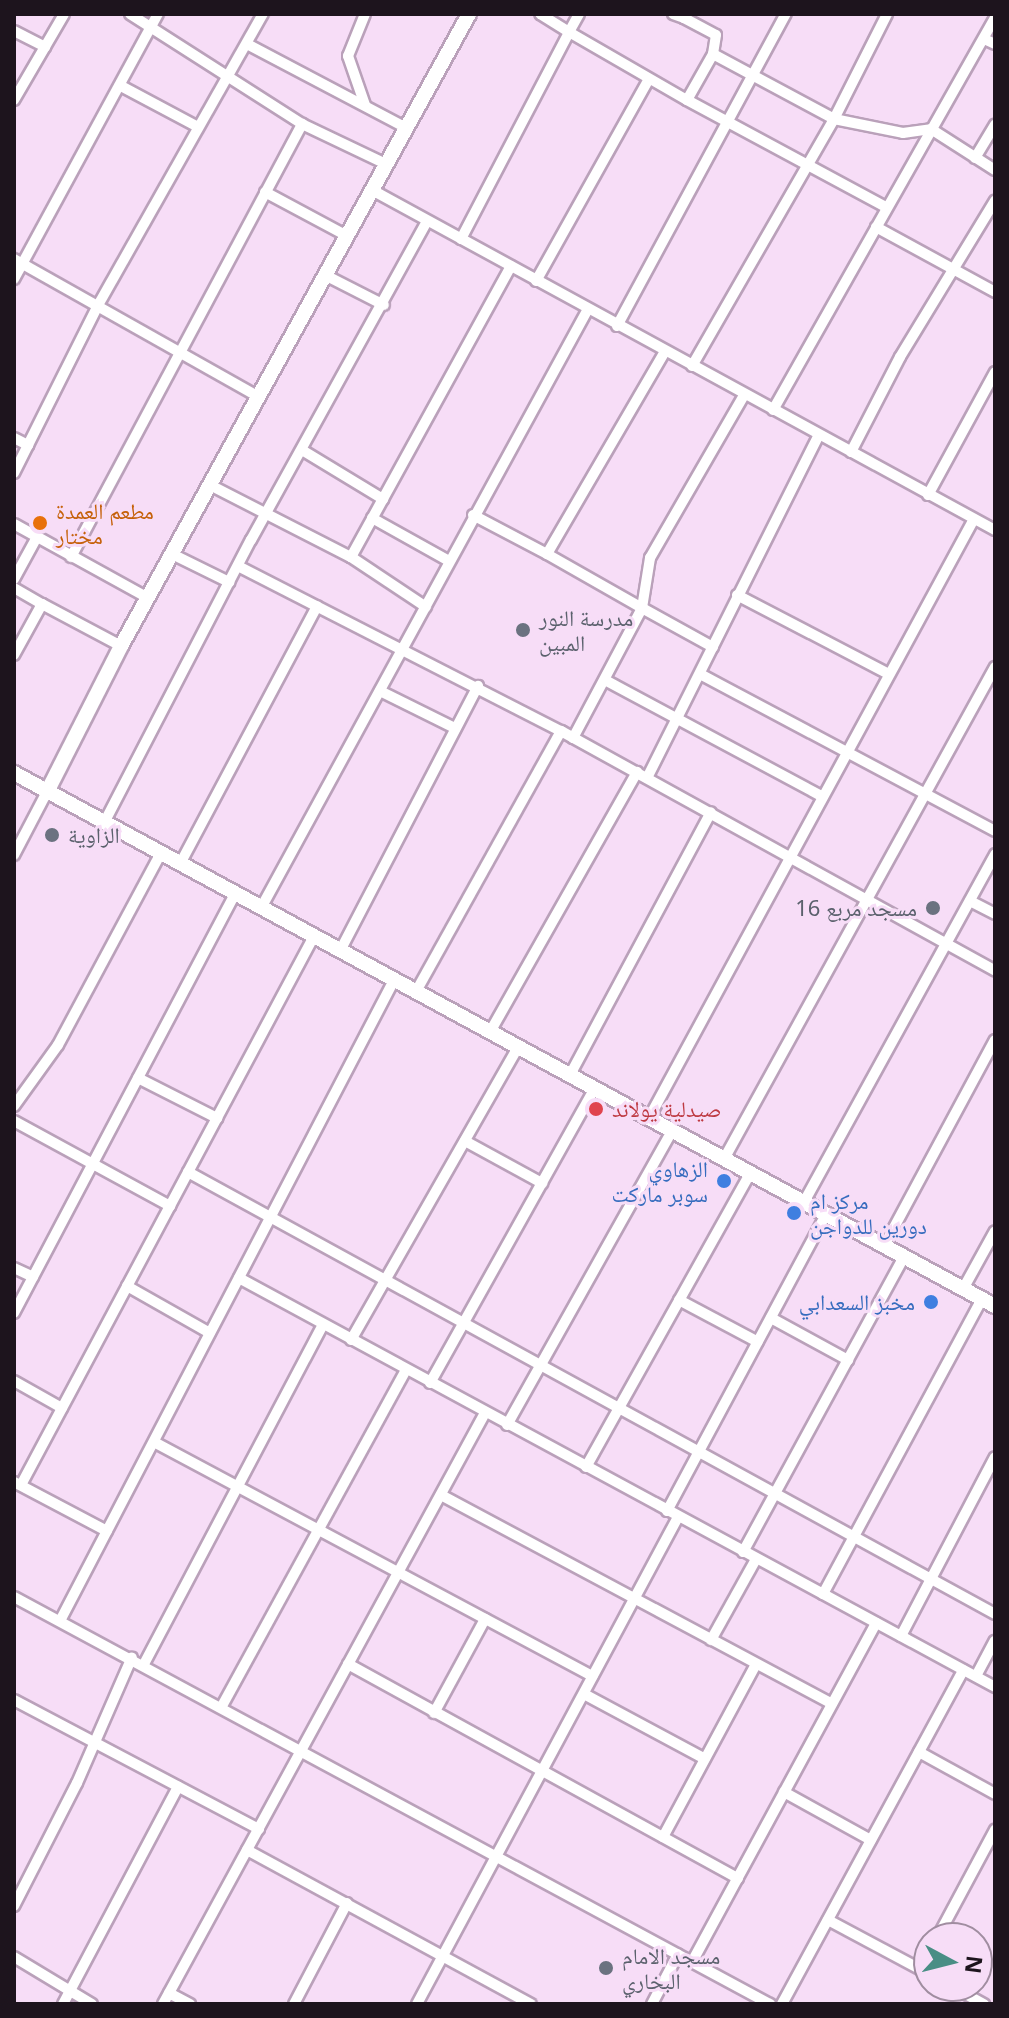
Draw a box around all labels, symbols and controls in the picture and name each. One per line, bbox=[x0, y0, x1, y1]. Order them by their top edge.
place label: مطعم العمدة مختار bbox=[56, 497, 154, 548]
marker: مطعم العمدة مختار bbox=[31, 514, 49, 532]
place label: مدرسة النور المبين bbox=[539, 604, 633, 656]
marker: مدرسة النور المبين bbox=[514, 621, 532, 639]
place label: الزاوية bbox=[68, 822, 120, 848]
marker: الزاوية bbox=[43, 826, 61, 844]
place label: مسجد مربع 16 bbox=[795, 895, 917, 921]
marker: مسجد مربع 16 bbox=[924, 899, 942, 917]
place label: صيدلية يولاند bbox=[612, 1096, 722, 1122]
marker: صيدلية يولاند bbox=[587, 1100, 605, 1118]
place label: الزهاوي سوبر ماركت bbox=[611, 1155, 708, 1206]
marker: الزهاوي سوبر ماركت bbox=[715, 1172, 733, 1190]
place label: مركز ام دورين للدواجن bbox=[810, 1187, 927, 1238]
marker: مركز ام دورين للدواجن bbox=[785, 1204, 803, 1222]
place label: مخبز السعدابي bbox=[799, 1289, 915, 1315]
marker: مخبز السعدابي bbox=[922, 1293, 940, 1311]
north arrow bbox=[913, 1922, 993, 2002]
place label: مسجد الامام البخاري bbox=[622, 1942, 720, 1994]
text: N bbox=[959, 1954, 991, 1975]
marker: مسجد الامام البخاري bbox=[597, 1959, 615, 1977]

